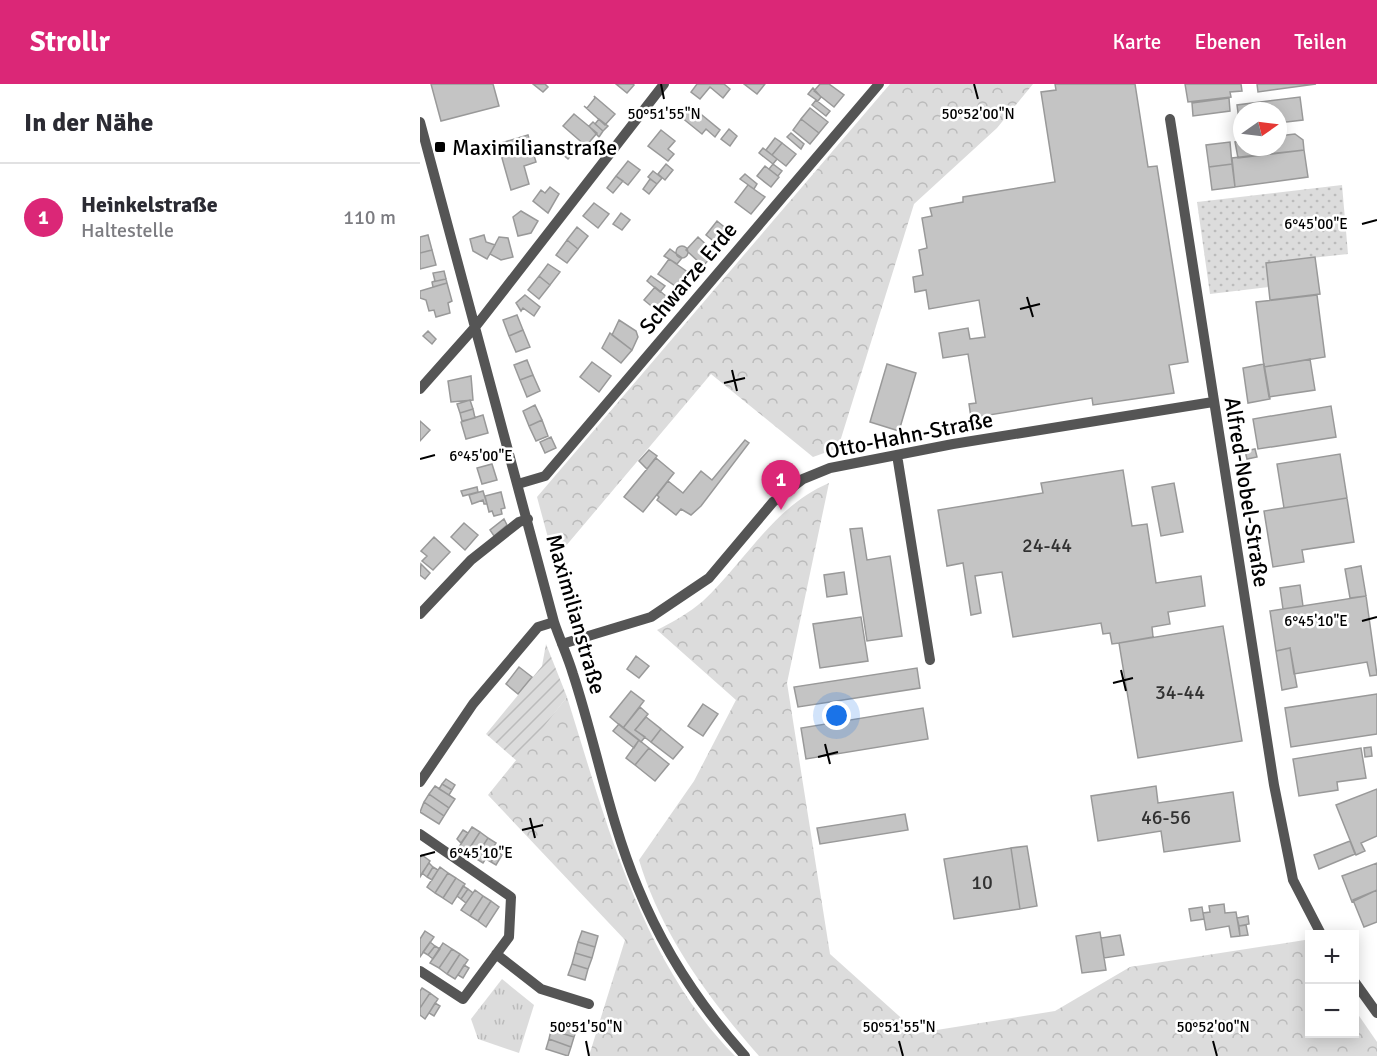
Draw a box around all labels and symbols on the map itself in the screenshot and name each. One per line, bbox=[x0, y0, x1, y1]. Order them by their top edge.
north arrow bbox=[1233, 102, 1287, 156]
text: 50°51'55"N bbox=[627, 105, 701, 123]
text: 50°52'00"N bbox=[941, 105, 1015, 123]
place label: Maximilianstraße bbox=[452, 134, 617, 161]
marker: Maximilianstraße bbox=[433, 140, 447, 154]
text: 6°45'00"E bbox=[1284, 215, 1348, 233]
street label: Schwarze Erde bbox=[633, 217, 743, 339]
street label: Alfred-Nobel-Straße bbox=[1219, 395, 1275, 589]
street label: Otto-Hahn-Straße bbox=[823, 405, 995, 465]
text: 6°45'00"E bbox=[449, 447, 513, 465]
pin: 1 bbox=[762, 460, 800, 510]
street label: Maximilianstraße bbox=[540, 531, 612, 697]
house number: 24-44 bbox=[1022, 533, 1072, 558]
text: 6°45'10"E bbox=[1284, 612, 1348, 630]
house number: 34-44 bbox=[1155, 680, 1205, 705]
your location bbox=[822, 701, 851, 730]
house number: 46-56 bbox=[1141, 805, 1191, 830]
text: 6°45'10"E bbox=[449, 844, 513, 862]
house number: 10 bbox=[971, 870, 993, 895]
text: 50°51'50"N bbox=[549, 1018, 623, 1036]
text: 50°51'55"N bbox=[862, 1018, 936, 1036]
text: 50°52'00"N bbox=[1176, 1018, 1250, 1036]

